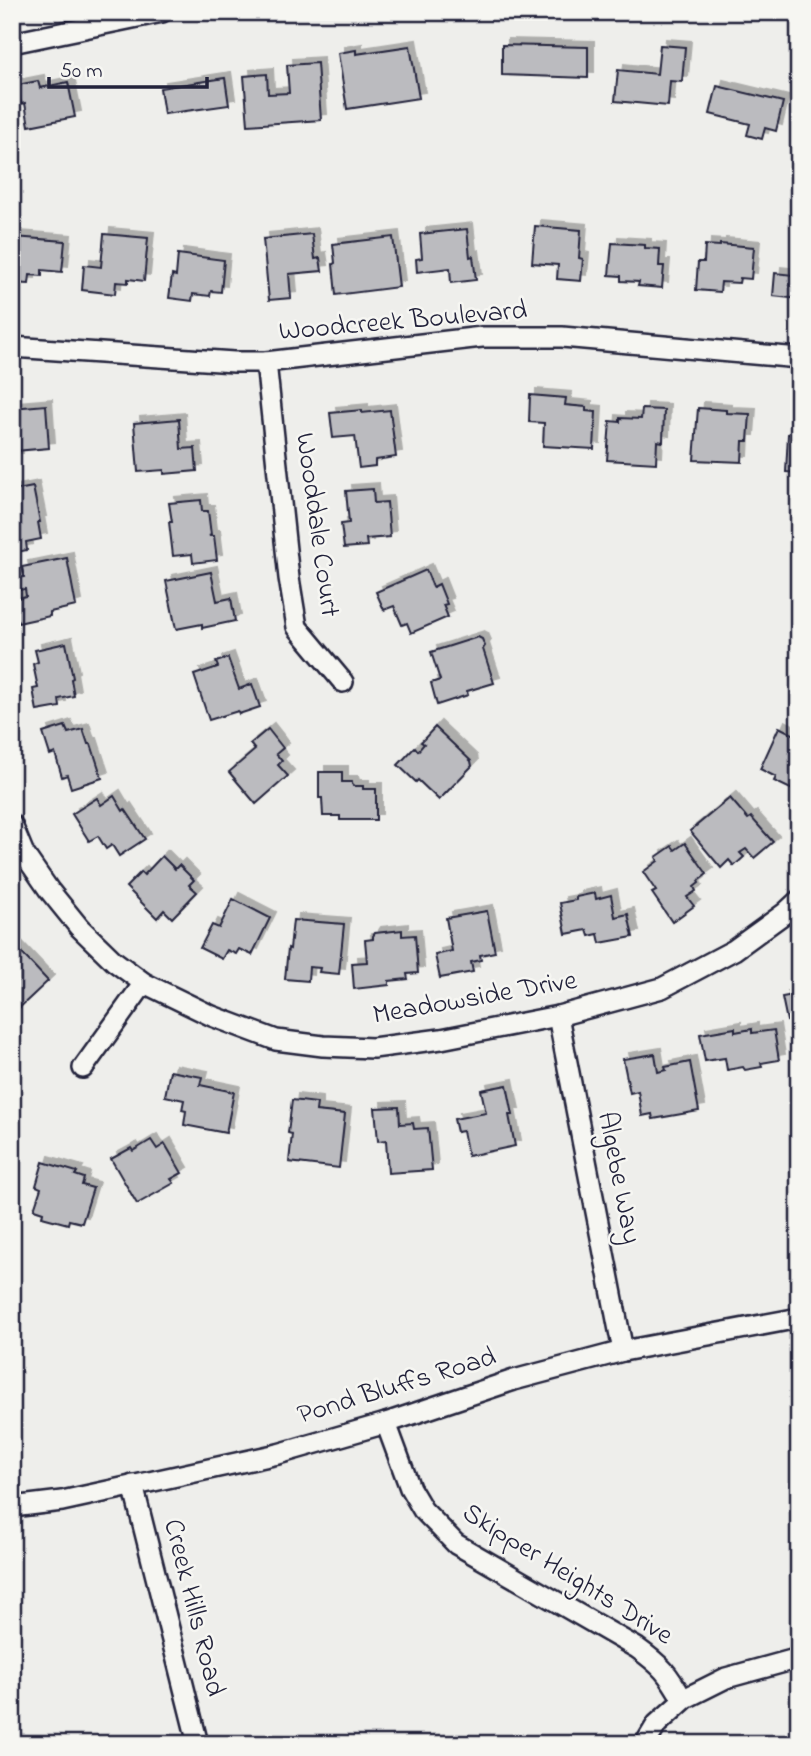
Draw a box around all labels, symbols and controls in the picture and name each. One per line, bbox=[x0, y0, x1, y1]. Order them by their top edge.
scale bar bbox=[49, 46, 206, 90]
text: 50 m bbox=[60, 57, 103, 87]
street label: Woodcreek Boulevard bbox=[277, 291, 529, 353]
street label: Wooddale Court bbox=[283, 430, 349, 620]
street label: Meadowside Drive bbox=[370, 961, 581, 1037]
street label: Algebe Way bbox=[585, 1108, 651, 1248]
street label: Pond Bluffs Road bbox=[293, 1337, 502, 1437]
street label: Skipper Heights Drive bbox=[454, 1494, 681, 1657]
street label: Creek Hills Road bbox=[151, 1515, 235, 1701]

